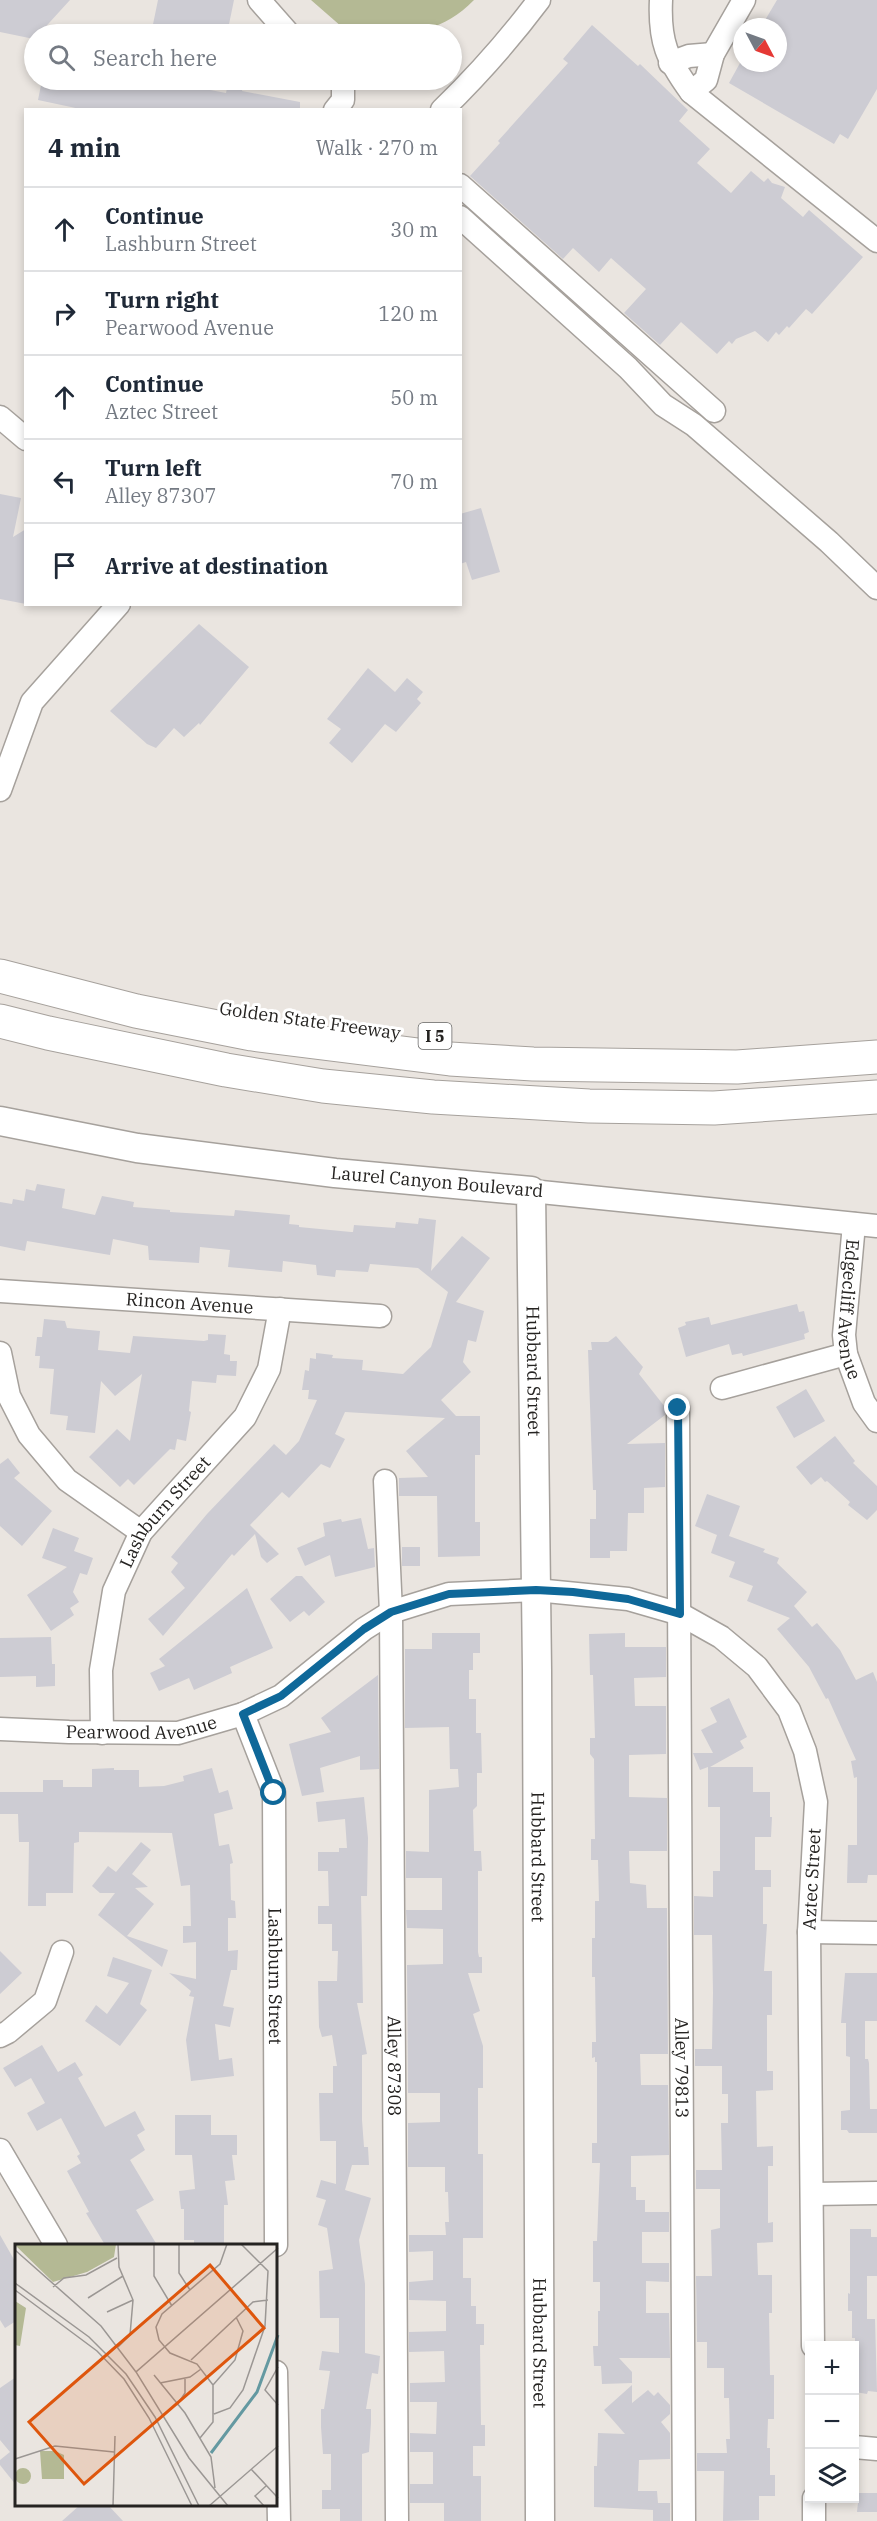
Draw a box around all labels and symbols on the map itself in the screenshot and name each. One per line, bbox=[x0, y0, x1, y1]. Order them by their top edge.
north arrow bbox=[733, 18, 787, 72]
street label: Golden State Freeway bbox=[218, 996, 403, 1045]
road number: I 5 bbox=[418, 1023, 452, 1049]
street label: Laurel Canyon Boulevard bbox=[330, 1161, 544, 1202]
street label: Edgecliff Avenue bbox=[833, 1238, 866, 1383]
street label: Rincon Avenue bbox=[125, 1287, 254, 1319]
street label: Hubbard Street bbox=[521, 1306, 546, 1436]
route end bbox=[664, 1394, 690, 1420]
street label: Lashburn Street bbox=[114, 1451, 215, 1571]
street label: Pearwood Avenue bbox=[66, 1710, 219, 1744]
route start bbox=[260, 1779, 286, 1805]
street label: Hubbard Street bbox=[526, 1792, 550, 1922]
street label: Aztec Street bbox=[797, 1828, 826, 1930]
street label: Lashburn Street bbox=[264, 1908, 287, 2045]
street label: Alley 87308 bbox=[383, 2016, 406, 2116]
street label: Alley 79813 bbox=[670, 2018, 694, 2118]
inset map bbox=[15, 2244, 278, 2506]
street label: Hubbard Street bbox=[528, 2278, 552, 2408]

